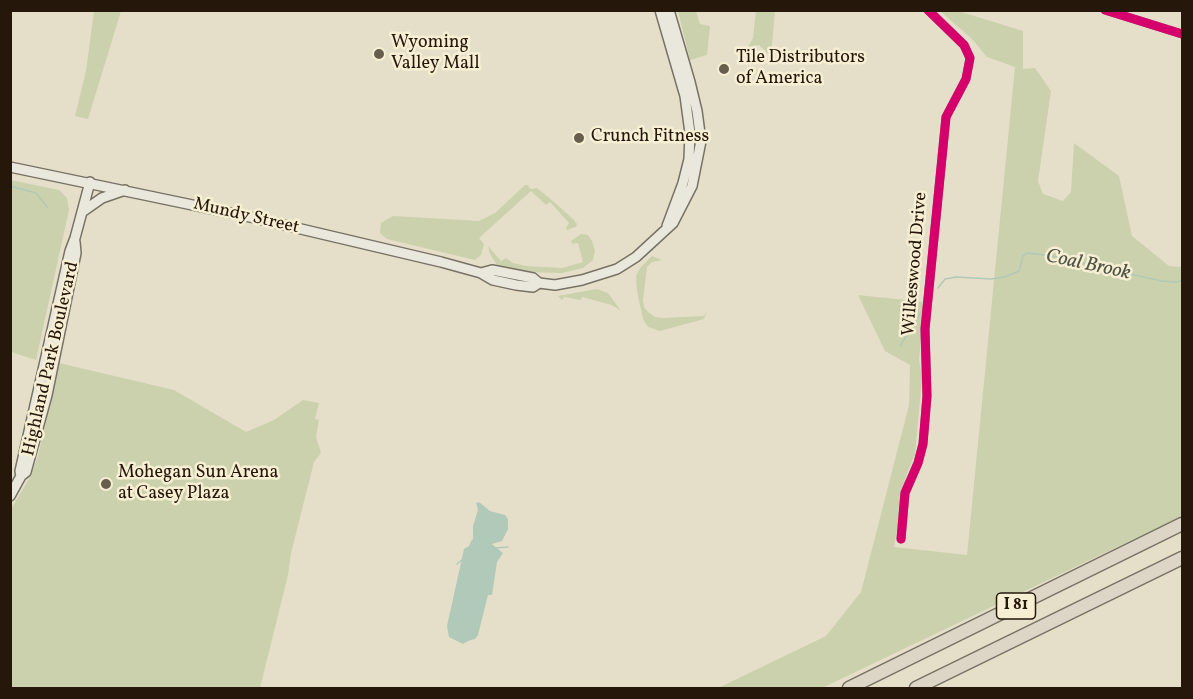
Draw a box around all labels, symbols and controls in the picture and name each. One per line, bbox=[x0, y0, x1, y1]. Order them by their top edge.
place label: Wyoming Valley Mall bbox=[391, 33, 480, 76]
marker: Wyoming Valley Mall bbox=[372, 47, 386, 61]
place label: Tile Distributors of America bbox=[736, 48, 865, 90]
marker: Tile Distributors of America bbox=[717, 62, 731, 76]
place label: Crunch Fitness bbox=[591, 127, 709, 149]
marker: Crunch Fitness bbox=[572, 131, 586, 145]
street label: Wilkeswood Drive bbox=[899, 191, 933, 337]
street label: Mundy Street bbox=[191, 194, 301, 240]
water label: Coal Brook bbox=[1043, 245, 1133, 287]
street label: Highland Park Boulevard bbox=[19, 260, 85, 458]
place label: Mohegan Sun Arena at Casey Plaza bbox=[118, 463, 278, 506]
marker: Mohegan Sun Arena at Casey Plaza bbox=[99, 477, 113, 491]
road number: I 81 bbox=[996, 593, 1036, 619]

